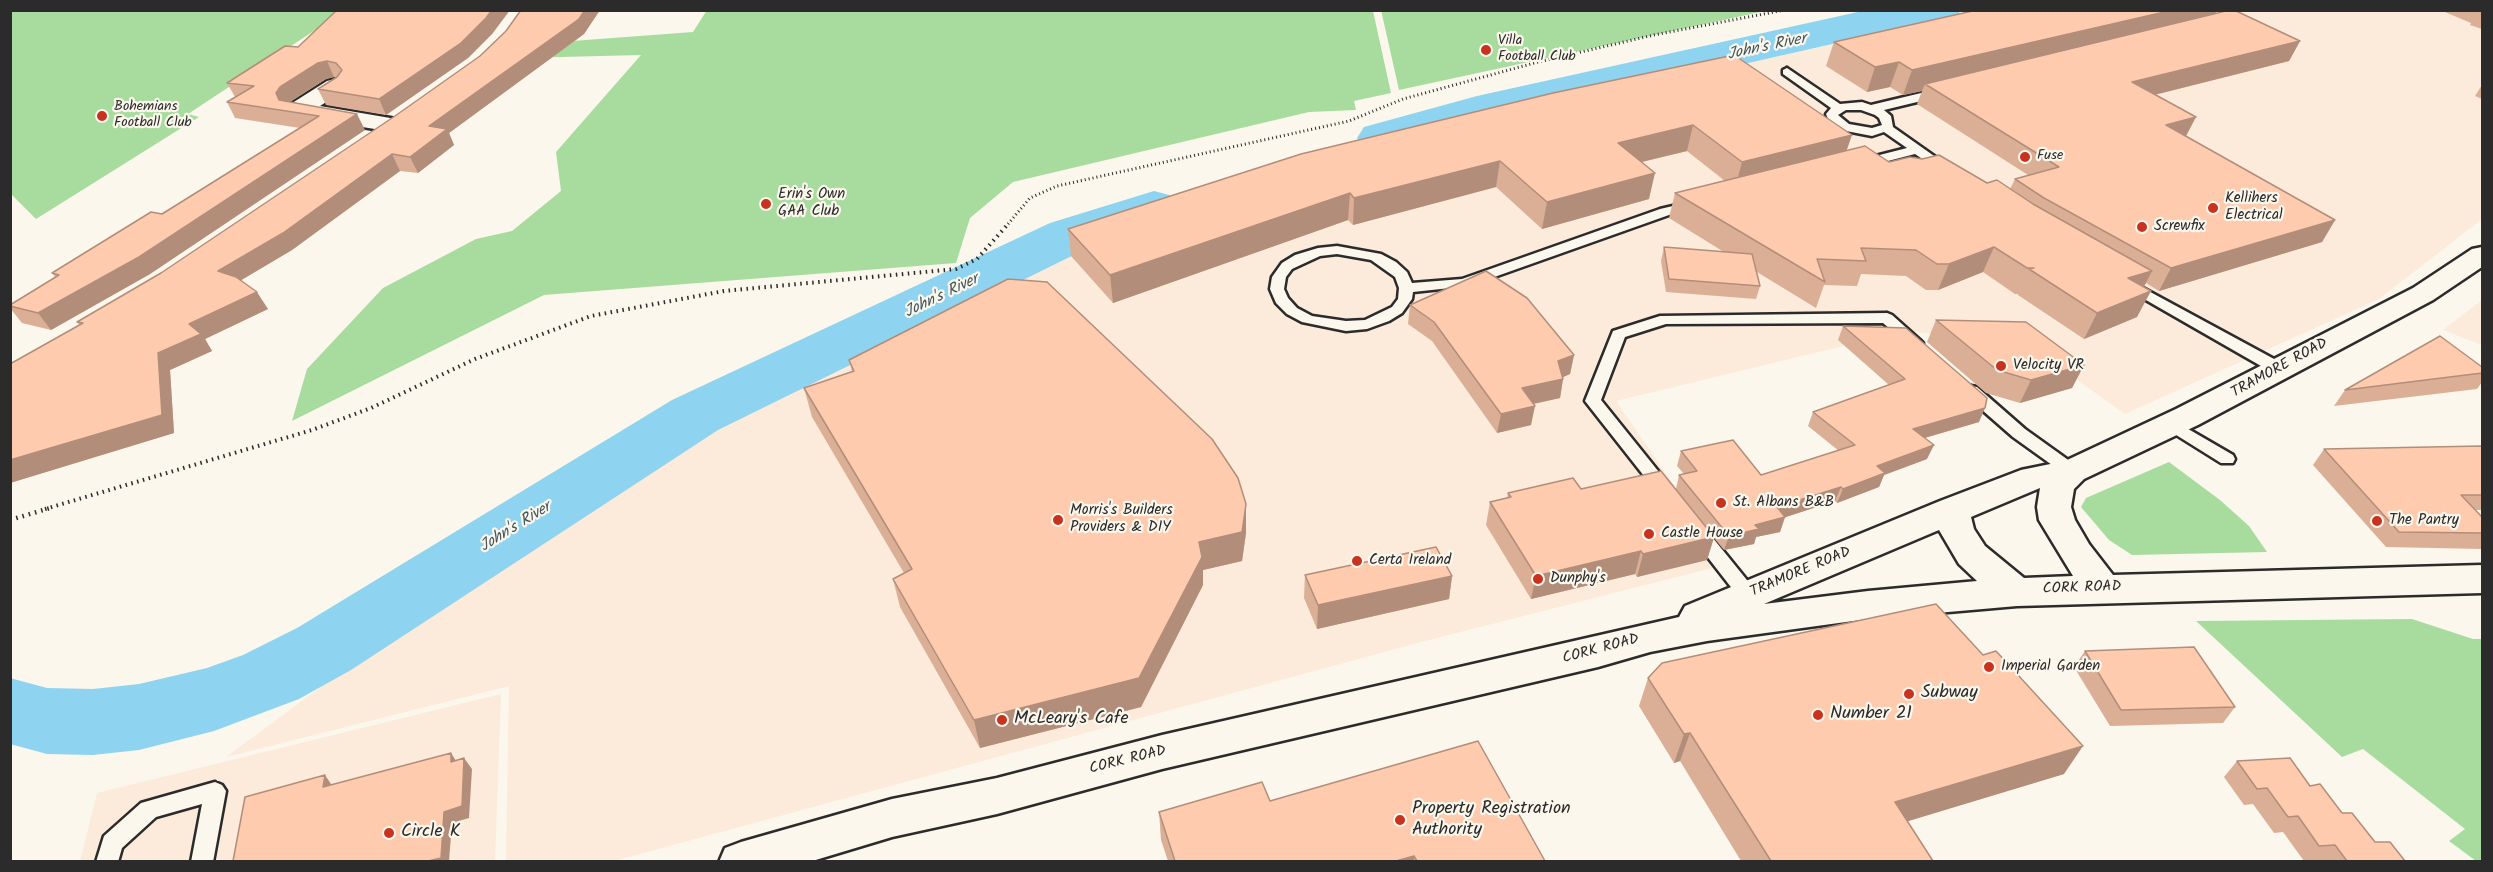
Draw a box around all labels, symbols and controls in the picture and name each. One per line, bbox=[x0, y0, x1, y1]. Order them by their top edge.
water label: John's River bbox=[1726, 30, 1808, 66]
place label: Villa Football Club bbox=[1498, 34, 1576, 66]
marker: Villa Football Club bbox=[1479, 43, 1493, 57]
place label: Bohemians Football Club bbox=[114, 100, 192, 132]
marker: Bohemians Football Club bbox=[95, 109, 109, 123]
place label: Fuse bbox=[2037, 149, 2063, 165]
marker: Fuse bbox=[2018, 150, 2032, 164]
place label: Erin's Own GAA Club bbox=[778, 186, 845, 221]
place label: Kellihers Electrical bbox=[2225, 190, 2283, 225]
marker: Erin's Own GAA Club bbox=[759, 197, 773, 211]
marker: Kellihers Electrical bbox=[2206, 201, 2220, 215]
place label: Screwfix bbox=[2154, 218, 2205, 236]
marker: Screwfix bbox=[2135, 220, 2149, 234]
water label: John's River bbox=[902, 271, 982, 323]
street label: TRAMORE ROAD bbox=[2229, 335, 2331, 403]
place label: Velocity VR bbox=[2013, 357, 2084, 375]
marker: Velocity VR bbox=[1994, 359, 2008, 373]
place label: St. Albans B&B bbox=[1733, 494, 1834, 512]
marker: St. Albans B&B bbox=[1714, 496, 1728, 510]
water label: John's River bbox=[477, 499, 555, 557]
place label: Morris's Builders Providers & DIY bbox=[1070, 502, 1173, 537]
place label: The Pantry bbox=[2389, 512, 2459, 530]
marker: Morris's Builders Providers & DIY bbox=[1051, 513, 1065, 527]
marker: The Pantry bbox=[2370, 514, 2384, 528]
place label: Castle House bbox=[1661, 525, 1743, 543]
marker: Castle House bbox=[1642, 527, 1656, 541]
street label: TRAMORE ROAD bbox=[1748, 544, 1854, 602]
place label: Certa Ireland bbox=[1369, 552, 1451, 570]
marker: Certa Ireland bbox=[1350, 554, 1364, 568]
place label: Dunphy's bbox=[1550, 570, 1606, 588]
marker: Dunphy's bbox=[1531, 572, 1545, 586]
street label: CORK ROAD bbox=[2042, 579, 2122, 599]
street label: CORK ROAD bbox=[1561, 631, 1641, 669]
place label: Imperial Garden bbox=[2001, 658, 2100, 676]
marker: Imperial Garden bbox=[1982, 660, 1996, 674]
place label: Subway bbox=[1921, 683, 1978, 705]
marker: Subway bbox=[1902, 687, 1916, 701]
place label: Number 21 bbox=[1830, 704, 1912, 726]
marker: Number 21 bbox=[1811, 708, 1825, 722]
place label: McLeary's Cafe bbox=[1014, 709, 1129, 731]
marker: McLeary's Cafe bbox=[995, 713, 1009, 727]
street label: CORK ROAD bbox=[1088, 743, 1168, 779]
place label: Property Registration Authority bbox=[1412, 799, 1571, 842]
marker: Property Registration Authority bbox=[1393, 813, 1407, 827]
place label: Circle K bbox=[401, 822, 460, 844]
marker: Circle K bbox=[382, 826, 396, 840]

